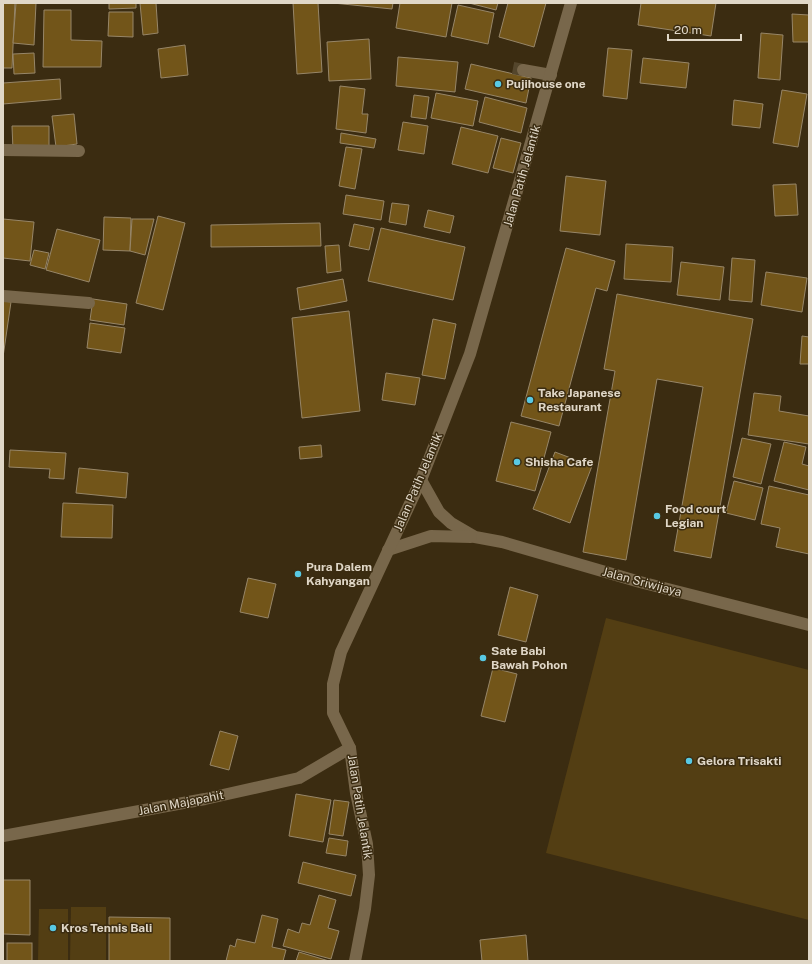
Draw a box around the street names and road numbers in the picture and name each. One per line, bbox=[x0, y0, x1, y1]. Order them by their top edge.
street label: Jalan Patih Jelantik bbox=[501, 123, 543, 229]
street label: Jalan Patih Jelantik bbox=[391, 430, 445, 533]
street label: Jalan Sriwijaya bbox=[601, 565, 683, 599]
street label: Jalan Patih Jelantik bbox=[345, 754, 375, 860]
street label: Jalan Majapahit bbox=[137, 788, 225, 818]

